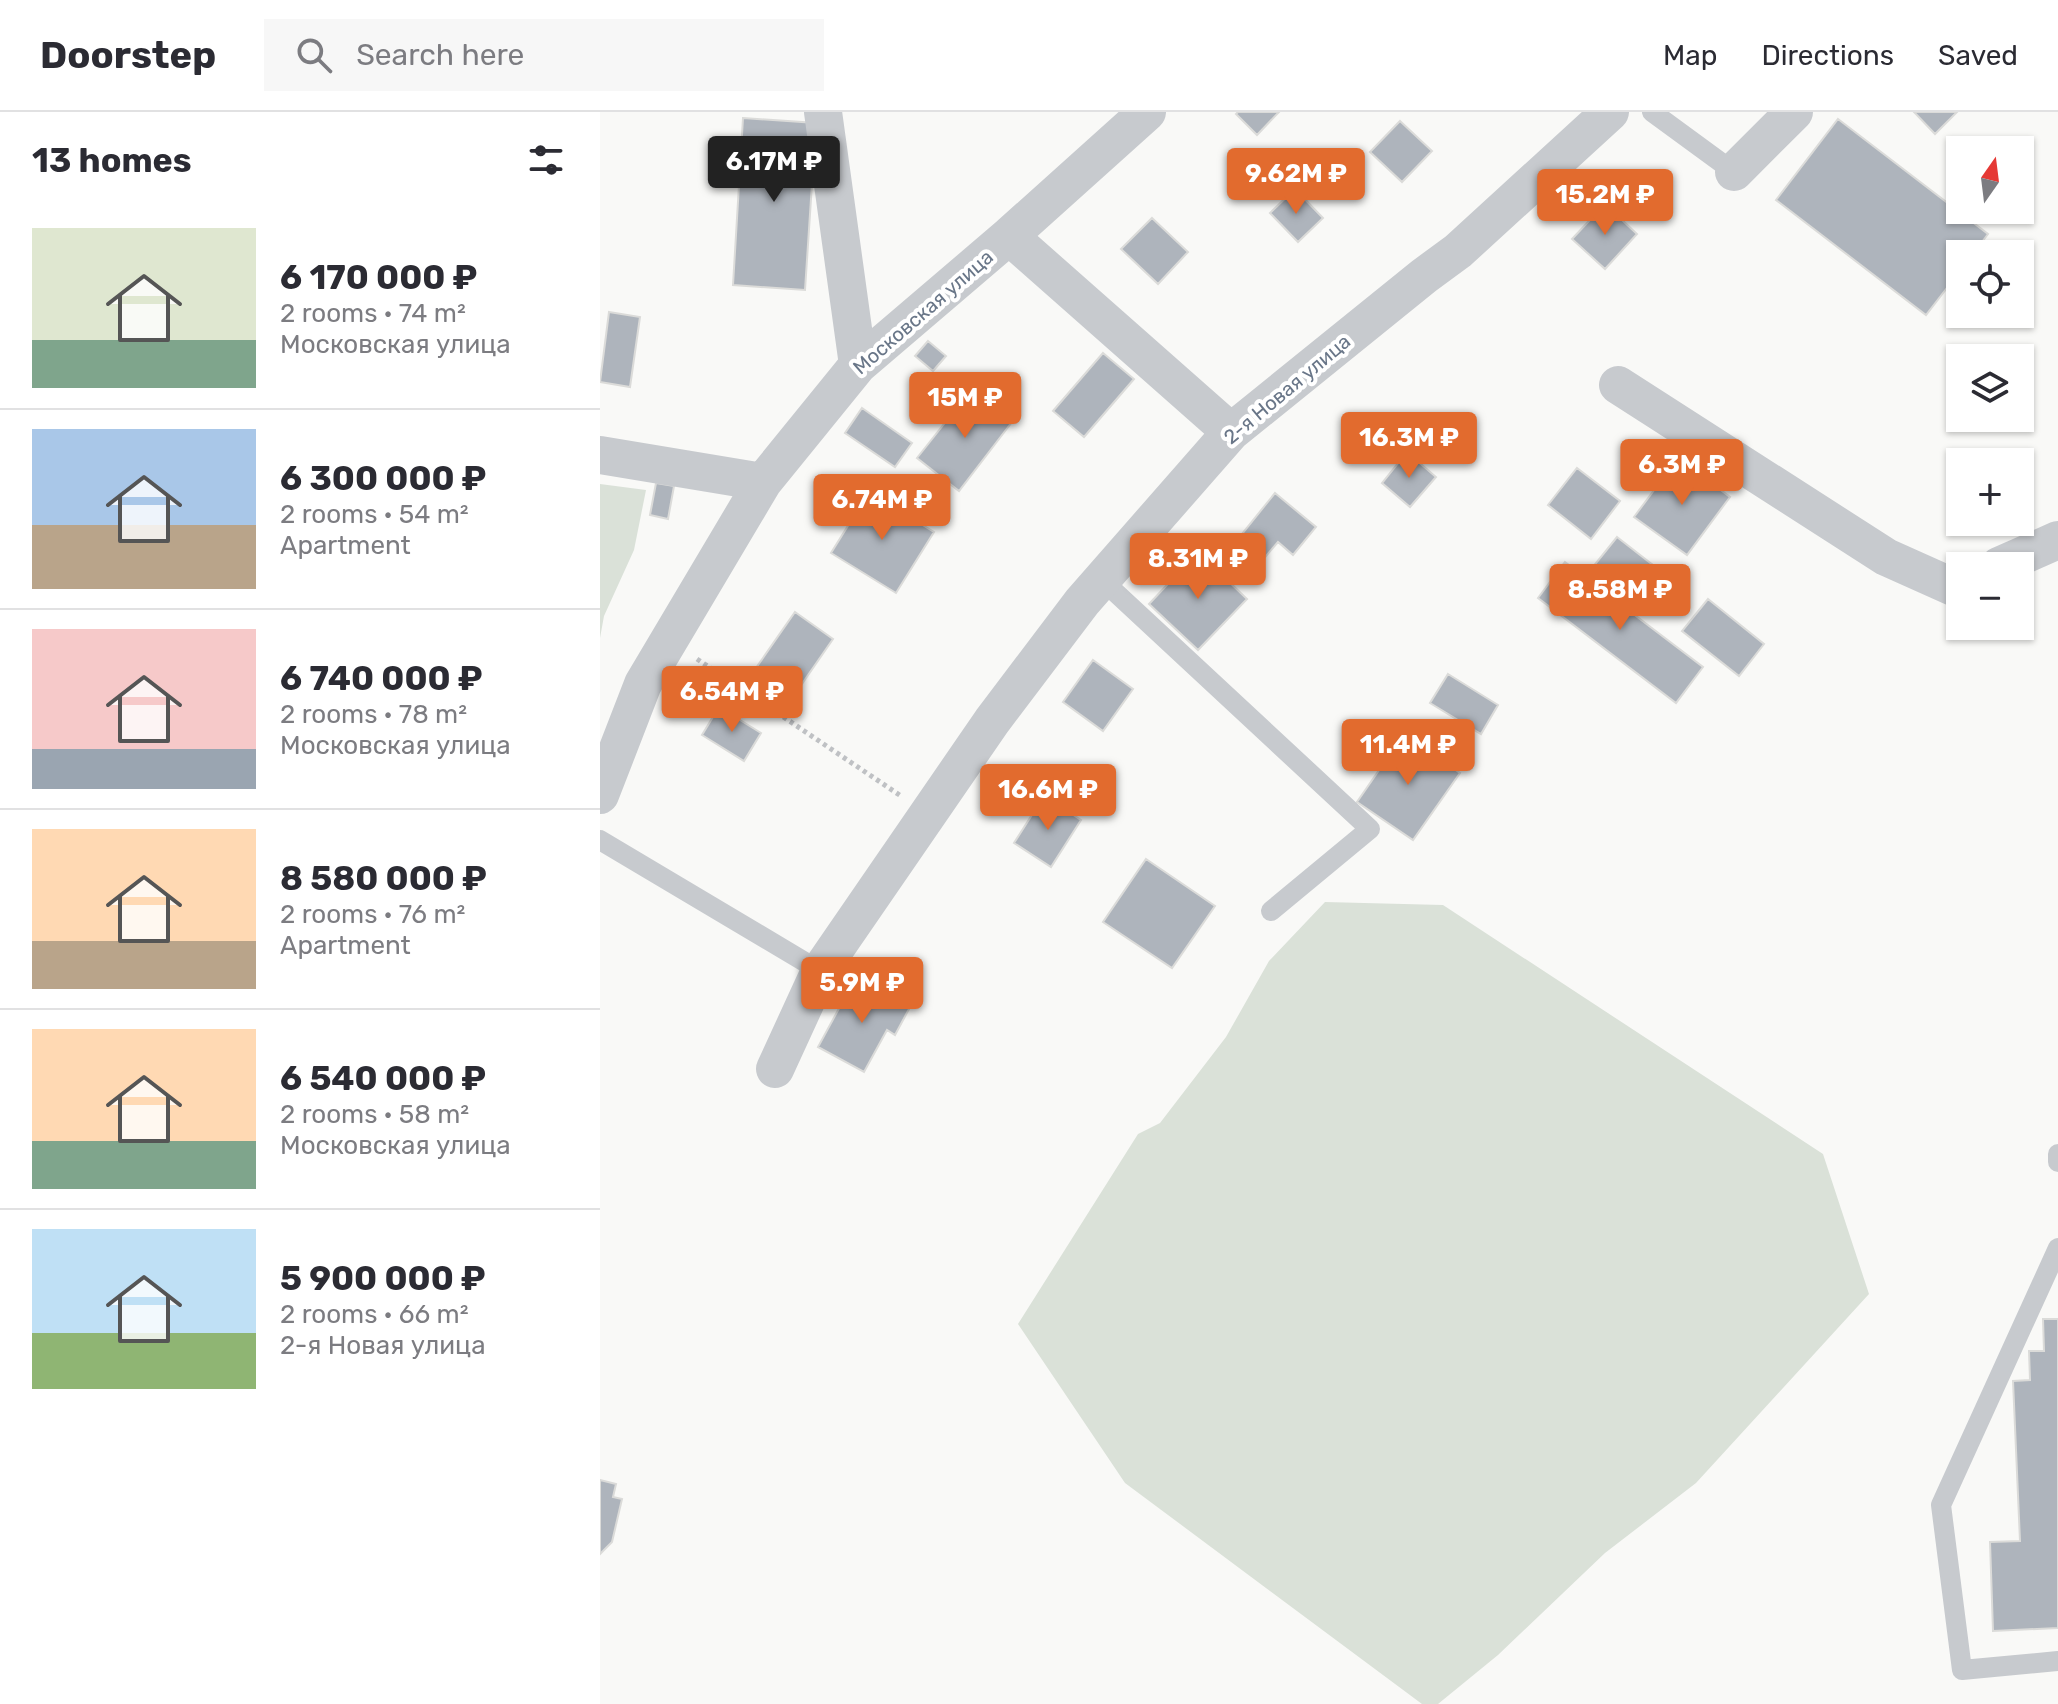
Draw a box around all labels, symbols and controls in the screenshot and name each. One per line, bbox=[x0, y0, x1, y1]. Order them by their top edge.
search box bbox=[264, 19, 824, 91]
text: Doorstep bbox=[40, 32, 216, 78]
icon: search bbox=[292, 33, 336, 77]
text: Search here bbox=[356, 37, 524, 73]
text: Map bbox=[1663, 39, 1717, 72]
text: Directions bbox=[1761, 39, 1894, 72]
text: Saved bbox=[1938, 39, 2018, 72]
pin: 6.17M ₽ bbox=[700, 136, 848, 204]
north arrow bbox=[1946, 136, 2034, 224]
map controls bbox=[1946, 136, 2034, 640]
icon: filters bbox=[524, 138, 568, 182]
text: 13 homes bbox=[32, 140, 192, 181]
text: 6.17M ₽ bbox=[726, 146, 822, 177]
pin: 9.62M ₽ bbox=[1222, 148, 1370, 216]
text: 9.62M ₽ bbox=[1245, 158, 1347, 189]
pin: 15.2M ₽ bbox=[1531, 169, 1679, 237]
text: 15.2M ₽ bbox=[1555, 179, 1655, 210]
button: locate bbox=[1946, 240, 2034, 328]
street label: Московская улица bbox=[848, 245, 998, 379]
text: 6 170 000 ₽ bbox=[280, 257, 477, 298]
icon: home bbox=[96, 260, 192, 356]
text: 2 rooms · 74 m² bbox=[280, 298, 466, 329]
text: Московская улица bbox=[280, 329, 511, 360]
street label: 2-я Новая улица bbox=[1219, 329, 1355, 449]
button: layers bbox=[1946, 344, 2034, 432]
pin: 15M ₽ bbox=[909, 372, 1021, 440]
text: 15M ₽ bbox=[927, 382, 1003, 413]
pin: 16.3M ₽ bbox=[1335, 412, 1483, 480]
text: 16.3M ₽ bbox=[1359, 422, 1459, 453]
pin: 6.3M ₽ bbox=[1617, 439, 1747, 507]
button: + bbox=[1946, 448, 2034, 536]
text: 6.3M ₽ bbox=[1638, 449, 1726, 480]
text: 6 300 000 ₽ bbox=[280, 458, 486, 499]
icon: home bbox=[96, 461, 192, 557]
pin: 6.74M ₽ bbox=[808, 474, 956, 542]
text: 6.74M ₽ bbox=[831, 484, 933, 515]
text: 2 rooms · 54 m² bbox=[280, 499, 469, 530]
text: Apartment bbox=[280, 530, 411, 561]
pin: 8.31M ₽ bbox=[1124, 533, 1272, 601]
text: 8.31M ₽ bbox=[1148, 543, 1248, 574]
button: − bbox=[1946, 552, 2034, 640]
pin: 8.58M ₽ bbox=[1546, 564, 1694, 632]
text: 8.58M ₽ bbox=[1567, 574, 1673, 605]
text: 6 740 000 ₽ bbox=[280, 658, 482, 699]
icon: home bbox=[96, 661, 192, 757]
pin: 6.54M ₽ bbox=[658, 666, 806, 734]
text: 6.54M ₽ bbox=[680, 676, 784, 707]
text: 2 rooms · 78 m² bbox=[280, 699, 467, 730]
pin: 11.4M ₽ bbox=[1334, 719, 1482, 787]
text: 11.4M ₽ bbox=[1360, 729, 1456, 760]
text: Московская улица bbox=[280, 730, 511, 761]
pin: 16.6M ₽ bbox=[974, 764, 1122, 832]
text: 16.6M ₽ bbox=[998, 774, 1098, 805]
text: 8 580 000 ₽ bbox=[280, 858, 487, 899]
icon: home bbox=[96, 861, 192, 957]
text: 2 rooms · 76 m² bbox=[280, 899, 465, 930]
text: Apartment bbox=[280, 930, 411, 961]
pin: 5.9M ₽ bbox=[797, 957, 927, 1025]
text: 5.9M ₽ bbox=[819, 967, 905, 998]
text: 6 540 000 ₽ bbox=[280, 1058, 486, 1099]
icon: home bbox=[96, 1061, 192, 1157]
text: 2 rooms · 58 m² bbox=[280, 1099, 469, 1130]
text: Московская улица bbox=[280, 1130, 511, 1161]
text: 5 900 000 ₽ bbox=[280, 1258, 486, 1299]
icon: home bbox=[96, 1261, 192, 1357]
text: 2 rooms · 66 m² bbox=[280, 1299, 469, 1330]
text: 2-я Новая улица bbox=[280, 1330, 486, 1361]

